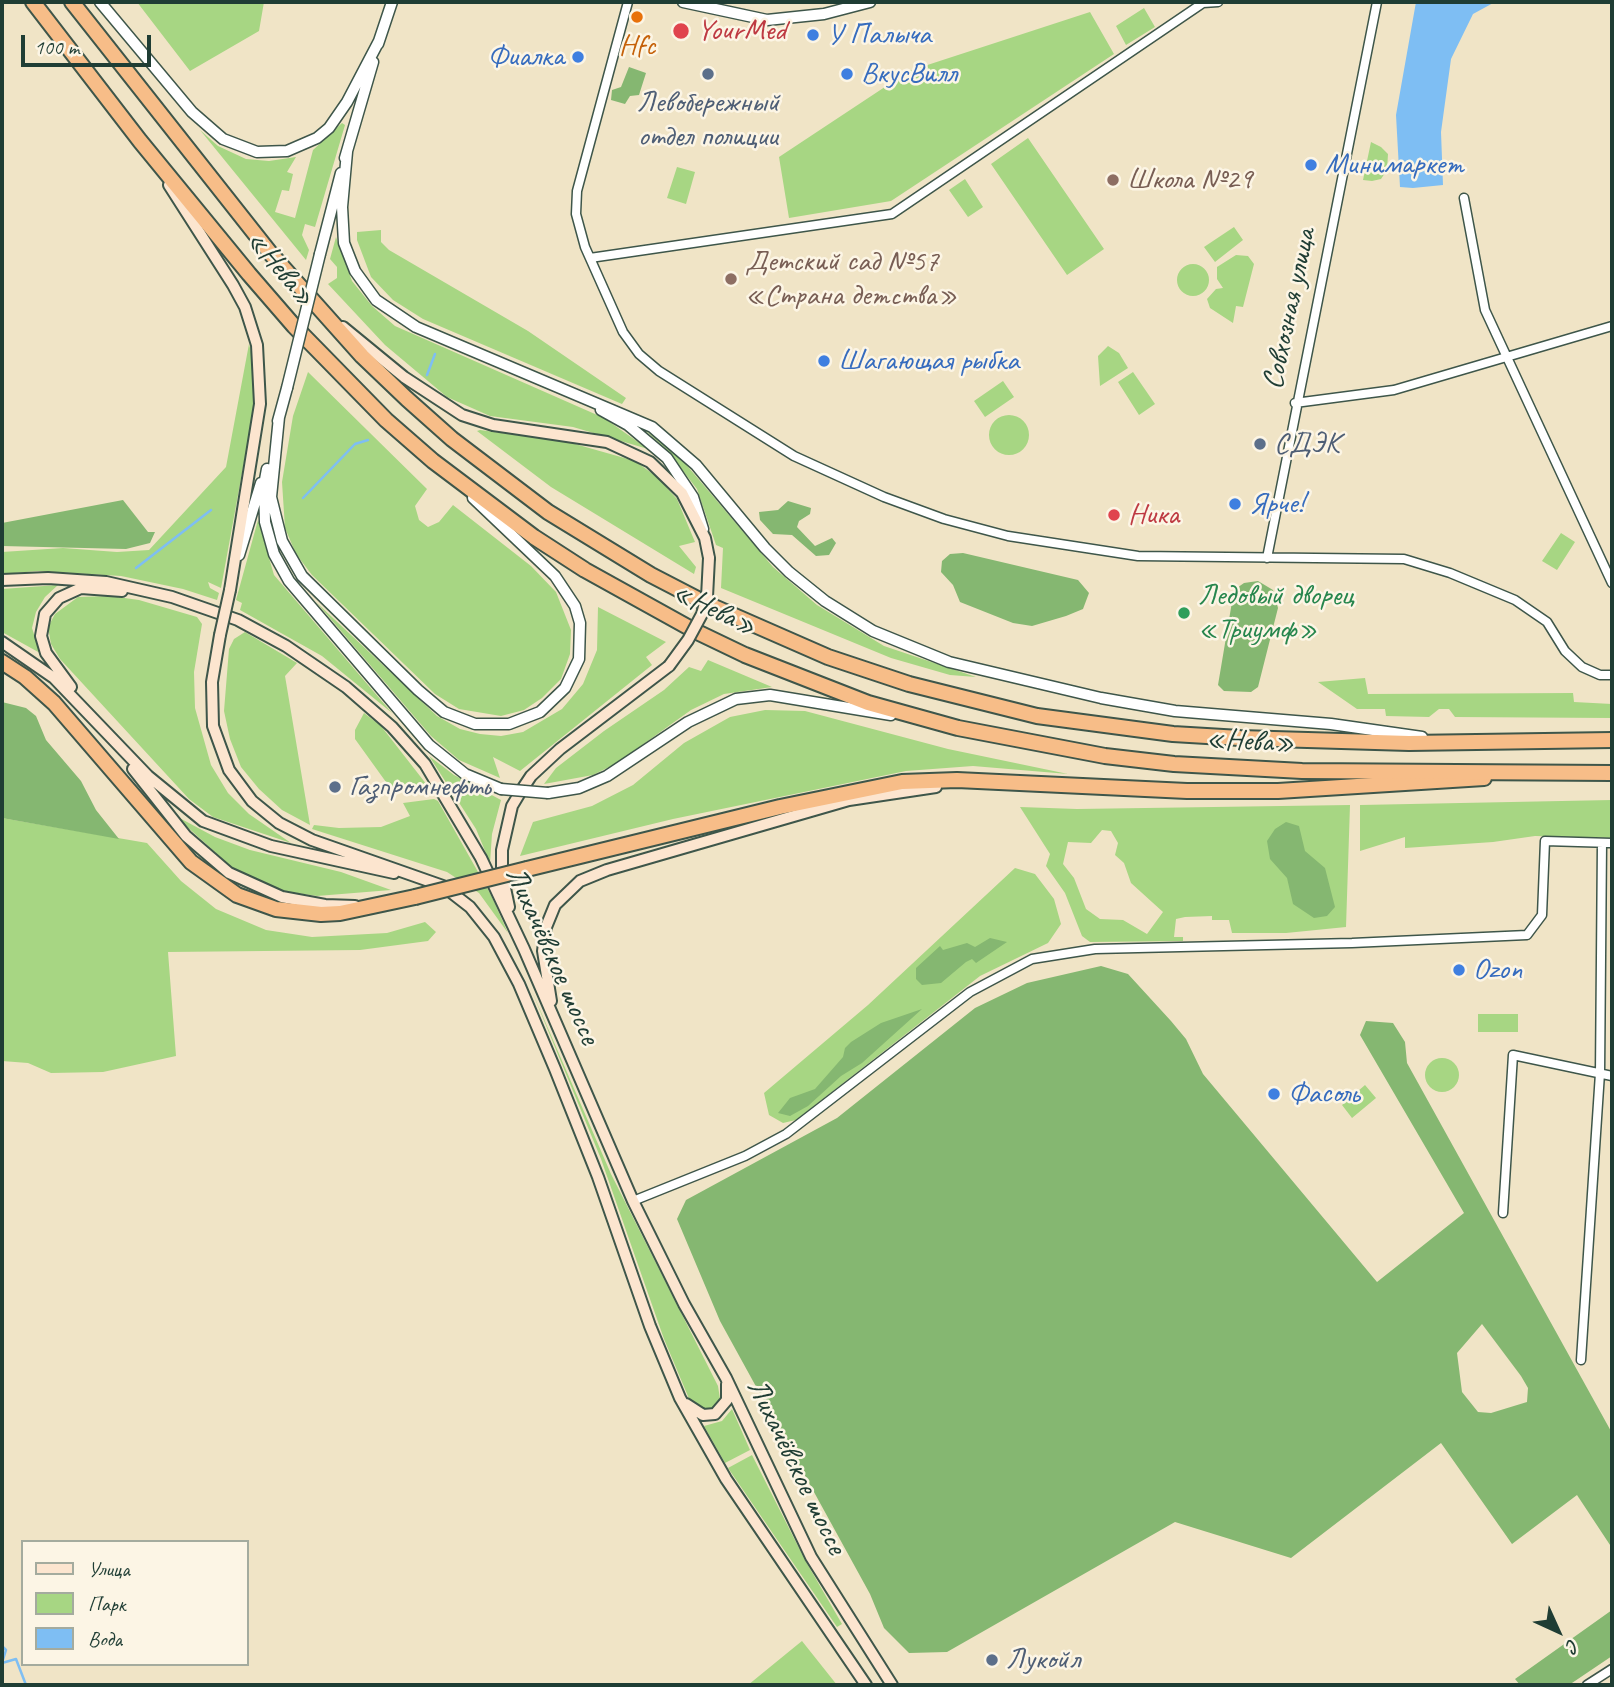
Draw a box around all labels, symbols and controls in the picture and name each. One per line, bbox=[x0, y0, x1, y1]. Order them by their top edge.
marker: Hfc bbox=[629, 9, 645, 25]
place label: YourMed bbox=[697, 13, 786, 49]
place label: У Палыча bbox=[827, 17, 931, 53]
scale bar bbox=[24, 21, 154, 65]
marker: YourMed bbox=[671, 21, 691, 41]
marker: У Палыча bbox=[805, 27, 821, 43]
place label: Hfc bbox=[619, 28, 655, 64]
text: 100 m bbox=[34, 34, 79, 60]
place label: Фиалка bbox=[487, 39, 564, 75]
marker: Фиалка bbox=[570, 49, 586, 65]
place label: ВкусВилл bbox=[861, 56, 957, 92]
marker: Левобережный отдел полиции bbox=[700, 66, 716, 82]
marker: ВкусВилл bbox=[839, 66, 855, 82]
place label: Левобережный отдел полиции bbox=[637, 85, 779, 155]
place label: Минимаркет bbox=[1325, 147, 1463, 183]
marker: Минимаркет bbox=[1303, 157, 1319, 173]
place label: Школа №29 bbox=[1127, 162, 1252, 198]
marker: Школа №29 bbox=[1105, 172, 1121, 188]
street label: «Нева» bbox=[238, 224, 322, 314]
street label: Совхозная улица bbox=[1255, 225, 1325, 393]
place label: Детский сад №57 «Страна детства» bbox=[745, 244, 957, 314]
marker: Детский сад №57 «Страна детства» bbox=[723, 271, 739, 287]
place label: Шагающая рыбка bbox=[838, 343, 1019, 379]
marker: Шагающая рыбка bbox=[816, 353, 832, 369]
place label: СДЭК bbox=[1274, 426, 1340, 462]
marker: СДЭК bbox=[1252, 436, 1268, 452]
place label: Ярче! bbox=[1249, 486, 1304, 522]
marker: Ярче! bbox=[1227, 496, 1243, 512]
place label: Ника bbox=[1128, 497, 1179, 533]
marker: Ника bbox=[1106, 507, 1122, 523]
street label: «Нева» bbox=[666, 574, 762, 646]
place label: Ледовый дворец «Триумф» bbox=[1198, 578, 1353, 648]
marker: Ледовый дворец «Триумф» bbox=[1176, 605, 1192, 621]
street label: «Нева» bbox=[1205, 722, 1295, 762]
place label: Газпромнефть bbox=[349, 769, 490, 805]
marker: Газпромнефть bbox=[327, 779, 343, 795]
street label: Лихачёвское шоссе bbox=[497, 862, 607, 1050]
place label: Ozon bbox=[1473, 952, 1522, 988]
marker: Ozon bbox=[1451, 962, 1467, 978]
place label: Фасоль bbox=[1288, 1076, 1359, 1112]
marker: Фасоль bbox=[1266, 1086, 1282, 1102]
street label: Лихачёвское шоссе bbox=[738, 1374, 854, 1560]
legend bbox=[21, 1540, 248, 1666]
text: Улица bbox=[88, 1556, 130, 1582]
text: Парк bbox=[88, 1591, 125, 1617]
north arrow bbox=[1523, 1596, 1593, 1666]
text: Вода bbox=[88, 1626, 122, 1652]
text: С bbox=[1561, 1634, 1585, 1658]
place label: Лукойл bbox=[1006, 1642, 1080, 1678]
marker: Лукойл bbox=[984, 1652, 1000, 1668]

